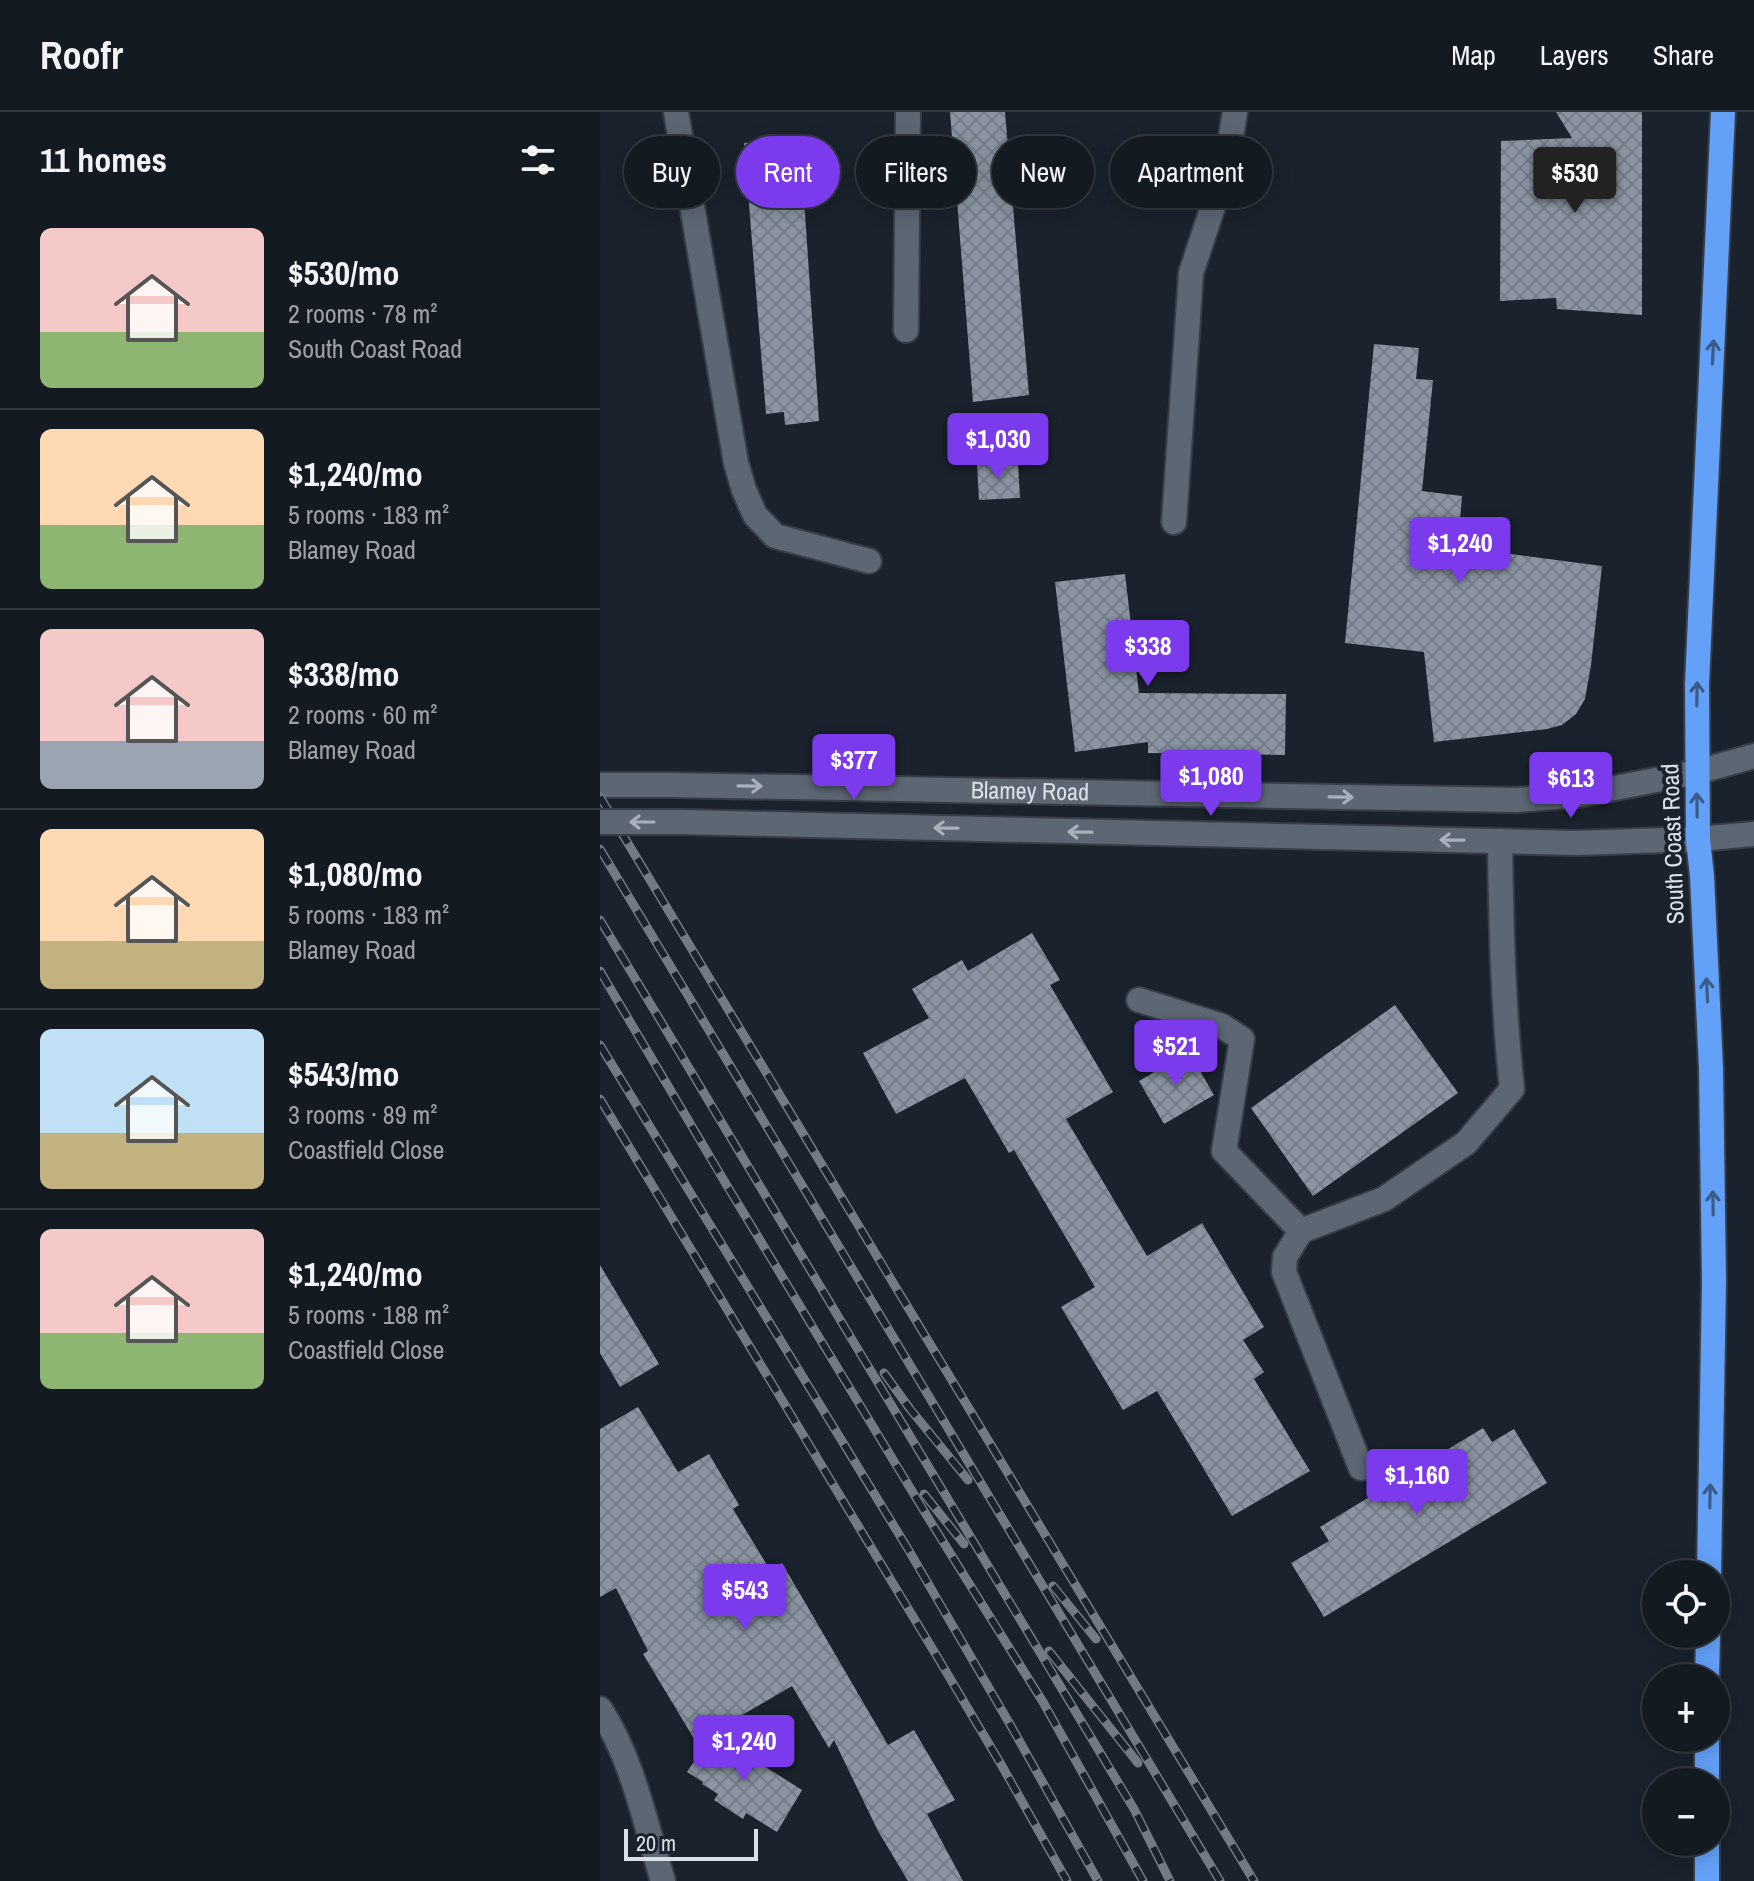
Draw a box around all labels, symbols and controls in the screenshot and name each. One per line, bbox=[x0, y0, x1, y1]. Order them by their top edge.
text: Roofr bbox=[40, 30, 123, 81]
text: Map bbox=[1451, 36, 1496, 74]
text: Layers bbox=[1540, 36, 1609, 74]
text: Share bbox=[1653, 36, 1714, 74]
chip: Buy bbox=[624, 136, 720, 208]
chip: Rent bbox=[736, 136, 840, 208]
chip: Filters bbox=[856, 136, 976, 208]
chip: New bbox=[992, 136, 1094, 208]
chip: Apartment bbox=[1110, 136, 1272, 208]
text: 11 homes bbox=[40, 137, 167, 183]
icon: filters bbox=[516, 138, 560, 182]
pin: $530 bbox=[1528, 147, 1622, 215]
text: $530 bbox=[1551, 155, 1599, 190]
text: $530/mo bbox=[288, 250, 400, 296]
icon: home bbox=[104, 260, 200, 356]
text: 2 rooms · 78 m² bbox=[288, 296, 437, 331]
text: South Coast Road bbox=[288, 331, 462, 366]
one-way arrow bbox=[1705, 339, 1720, 366]
pin: $1,030 bbox=[933, 413, 1063, 481]
text: $1,030 bbox=[965, 421, 1031, 456]
text: $1,240/mo bbox=[288, 451, 423, 497]
icon: home bbox=[104, 461, 200, 557]
text: 5 rooms · 183 m² bbox=[288, 497, 449, 532]
pin: $1,240 bbox=[1395, 517, 1525, 585]
text: $1,240 bbox=[1427, 525, 1493, 560]
text: Blamey Road bbox=[288, 532, 416, 567]
pin: $338 bbox=[1101, 620, 1195, 688]
text: $338 bbox=[1124, 628, 1172, 663]
text: $338/mo bbox=[288, 651, 400, 697]
icon: home bbox=[104, 661, 200, 757]
one-way arrow bbox=[1689, 681, 1705, 708]
text: 2 rooms · 60 m² bbox=[288, 697, 437, 732]
text: Blamey Road bbox=[288, 732, 416, 767]
pin: $377 bbox=[807, 734, 901, 802]
text: $377 bbox=[830, 742, 878, 777]
pin: $1,080 bbox=[1146, 750, 1276, 818]
pin: $613 bbox=[1524, 752, 1618, 820]
text: $1,080 bbox=[1178, 758, 1244, 793]
text: $613 bbox=[1547, 760, 1595, 795]
street label: South Coast Road bbox=[1653, 763, 1691, 925]
street label: Blamey Road bbox=[971, 773, 1089, 807]
one-way arrow bbox=[736, 778, 763, 794]
one-way arrow bbox=[1327, 789, 1354, 804]
one-way arrow bbox=[1690, 792, 1705, 819]
one-way arrow bbox=[629, 814, 656, 830]
one-way arrow bbox=[933, 821, 960, 836]
one-way arrow bbox=[1067, 824, 1094, 839]
one-way arrow bbox=[1439, 832, 1466, 848]
text: $1,080/mo bbox=[288, 851, 423, 897]
icon: home bbox=[104, 861, 200, 957]
text: 5 rooms · 183 m² bbox=[288, 897, 449, 932]
text: Blamey Road bbox=[288, 932, 416, 967]
one-way arrow bbox=[1699, 977, 1714, 1004]
pin: $521 bbox=[1129, 1020, 1223, 1088]
text: $521 bbox=[1152, 1028, 1200, 1063]
text: $543/mo bbox=[288, 1051, 400, 1097]
icon: home bbox=[104, 1061, 200, 1157]
text: 3 rooms · 89 m² bbox=[288, 1097, 437, 1132]
text: Coastfield Close bbox=[288, 1132, 444, 1167]
one-way arrow bbox=[1705, 1190, 1721, 1217]
text: $1,240/mo bbox=[288, 1251, 423, 1297]
icon: home bbox=[104, 1261, 200, 1357]
text: 5 rooms · 188 m² bbox=[288, 1297, 449, 1332]
text: Coastfield Close bbox=[288, 1332, 444, 1367]
pin: $1,160 bbox=[1352, 1449, 1482, 1517]
text: $1,160 bbox=[1384, 1457, 1450, 1492]
one-way arrow bbox=[1702, 1483, 1718, 1510]
map controls bbox=[1642, 1560, 1730, 1856]
button: locate bbox=[1642, 1560, 1730, 1648]
pin: $543 bbox=[698, 1564, 792, 1632]
text: $543 bbox=[721, 1572, 769, 1607]
button: + bbox=[1642, 1664, 1730, 1752]
pin: $1,240 bbox=[679, 1715, 809, 1783]
text: $1,240 bbox=[711, 1723, 777, 1758]
button: − bbox=[1642, 1768, 1730, 1856]
scale bar bbox=[624, 1825, 758, 1861]
text: 20 m bbox=[636, 1828, 676, 1858]

